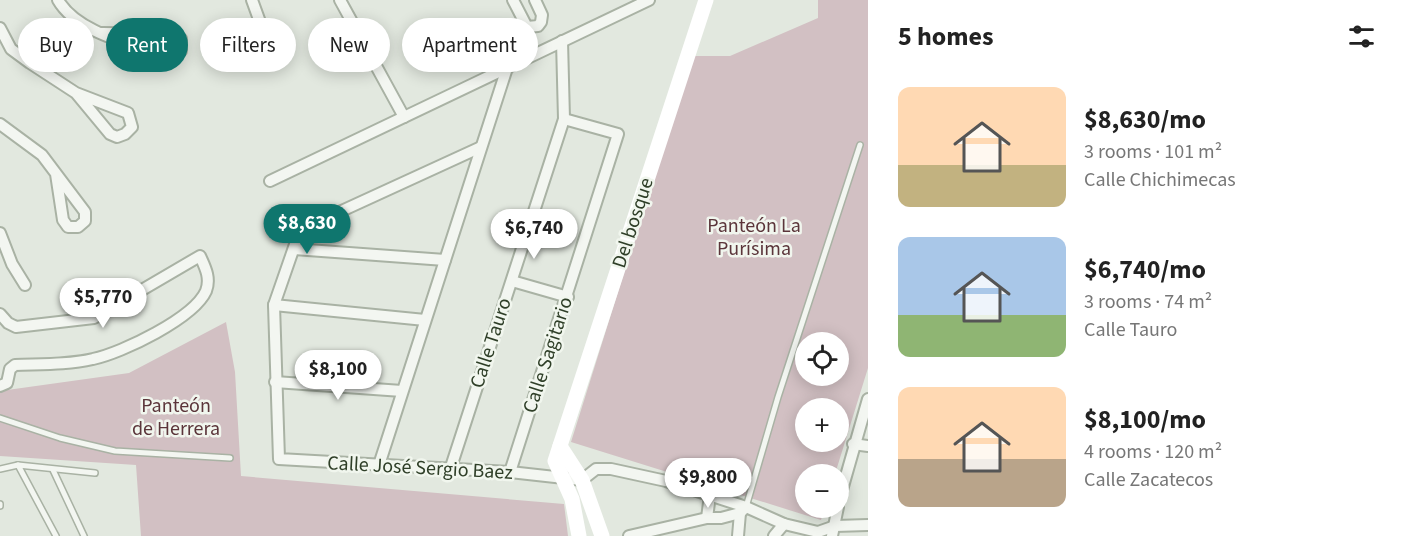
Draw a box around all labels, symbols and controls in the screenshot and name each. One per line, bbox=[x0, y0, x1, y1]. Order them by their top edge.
chip: Buy bbox=[18, 18, 94, 72]
chip: Rent bbox=[106, 18, 188, 72]
chip: Filters bbox=[200, 18, 296, 72]
chip: New bbox=[308, 18, 390, 72]
chip: Apartment bbox=[402, 18, 538, 72]
text: 5 homes bbox=[898, 18, 993, 55]
icon: filters bbox=[1345, 20, 1378, 53]
text: $8,630/mo bbox=[1084, 101, 1206, 138]
icon: home bbox=[946, 111, 1018, 183]
text: 3 rooms · 101 m² bbox=[1084, 138, 1222, 166]
text: Calle Chichimecas bbox=[1084, 166, 1236, 194]
street label: Del bosque bbox=[605, 174, 661, 272]
pin: $8,630 bbox=[258, 204, 356, 255]
text: $8,630 bbox=[278, 209, 336, 237]
pin: $6,740 bbox=[485, 209, 583, 260]
park label: Panteón La Purísima bbox=[707, 212, 801, 263]
text: $6,740 bbox=[505, 214, 563, 242]
text: $6,740/mo bbox=[1084, 251, 1206, 288]
icon: home bbox=[946, 261, 1018, 333]
pin: $5,770 bbox=[54, 278, 152, 329]
text: $5,770 bbox=[74, 283, 132, 311]
text: 3 rooms · 74 m² bbox=[1084, 288, 1212, 316]
street label: Calle Sagitario bbox=[516, 293, 580, 417]
street label: Calle Tauro bbox=[463, 294, 519, 392]
text: Calle Tauro bbox=[1084, 316, 1177, 344]
map controls bbox=[795, 332, 849, 518]
button: locate bbox=[795, 332, 849, 386]
pin: $8,100 bbox=[289, 350, 387, 401]
text: $8,100 bbox=[309, 355, 367, 383]
park label: Panteón de Herrera bbox=[132, 392, 220, 443]
button: + bbox=[795, 398, 849, 452]
text: $8,100/mo bbox=[1084, 401, 1206, 438]
icon: home bbox=[946, 411, 1018, 483]
text: 4 rooms · 120 m² bbox=[1084, 438, 1222, 466]
street label: Calle José Sergio Baez bbox=[327, 449, 513, 487]
pin: $9,800 bbox=[659, 458, 757, 509]
text: $9,800 bbox=[679, 463, 737, 491]
button: − bbox=[795, 464, 849, 518]
text: Calle Zacatecos bbox=[1084, 466, 1213, 494]

